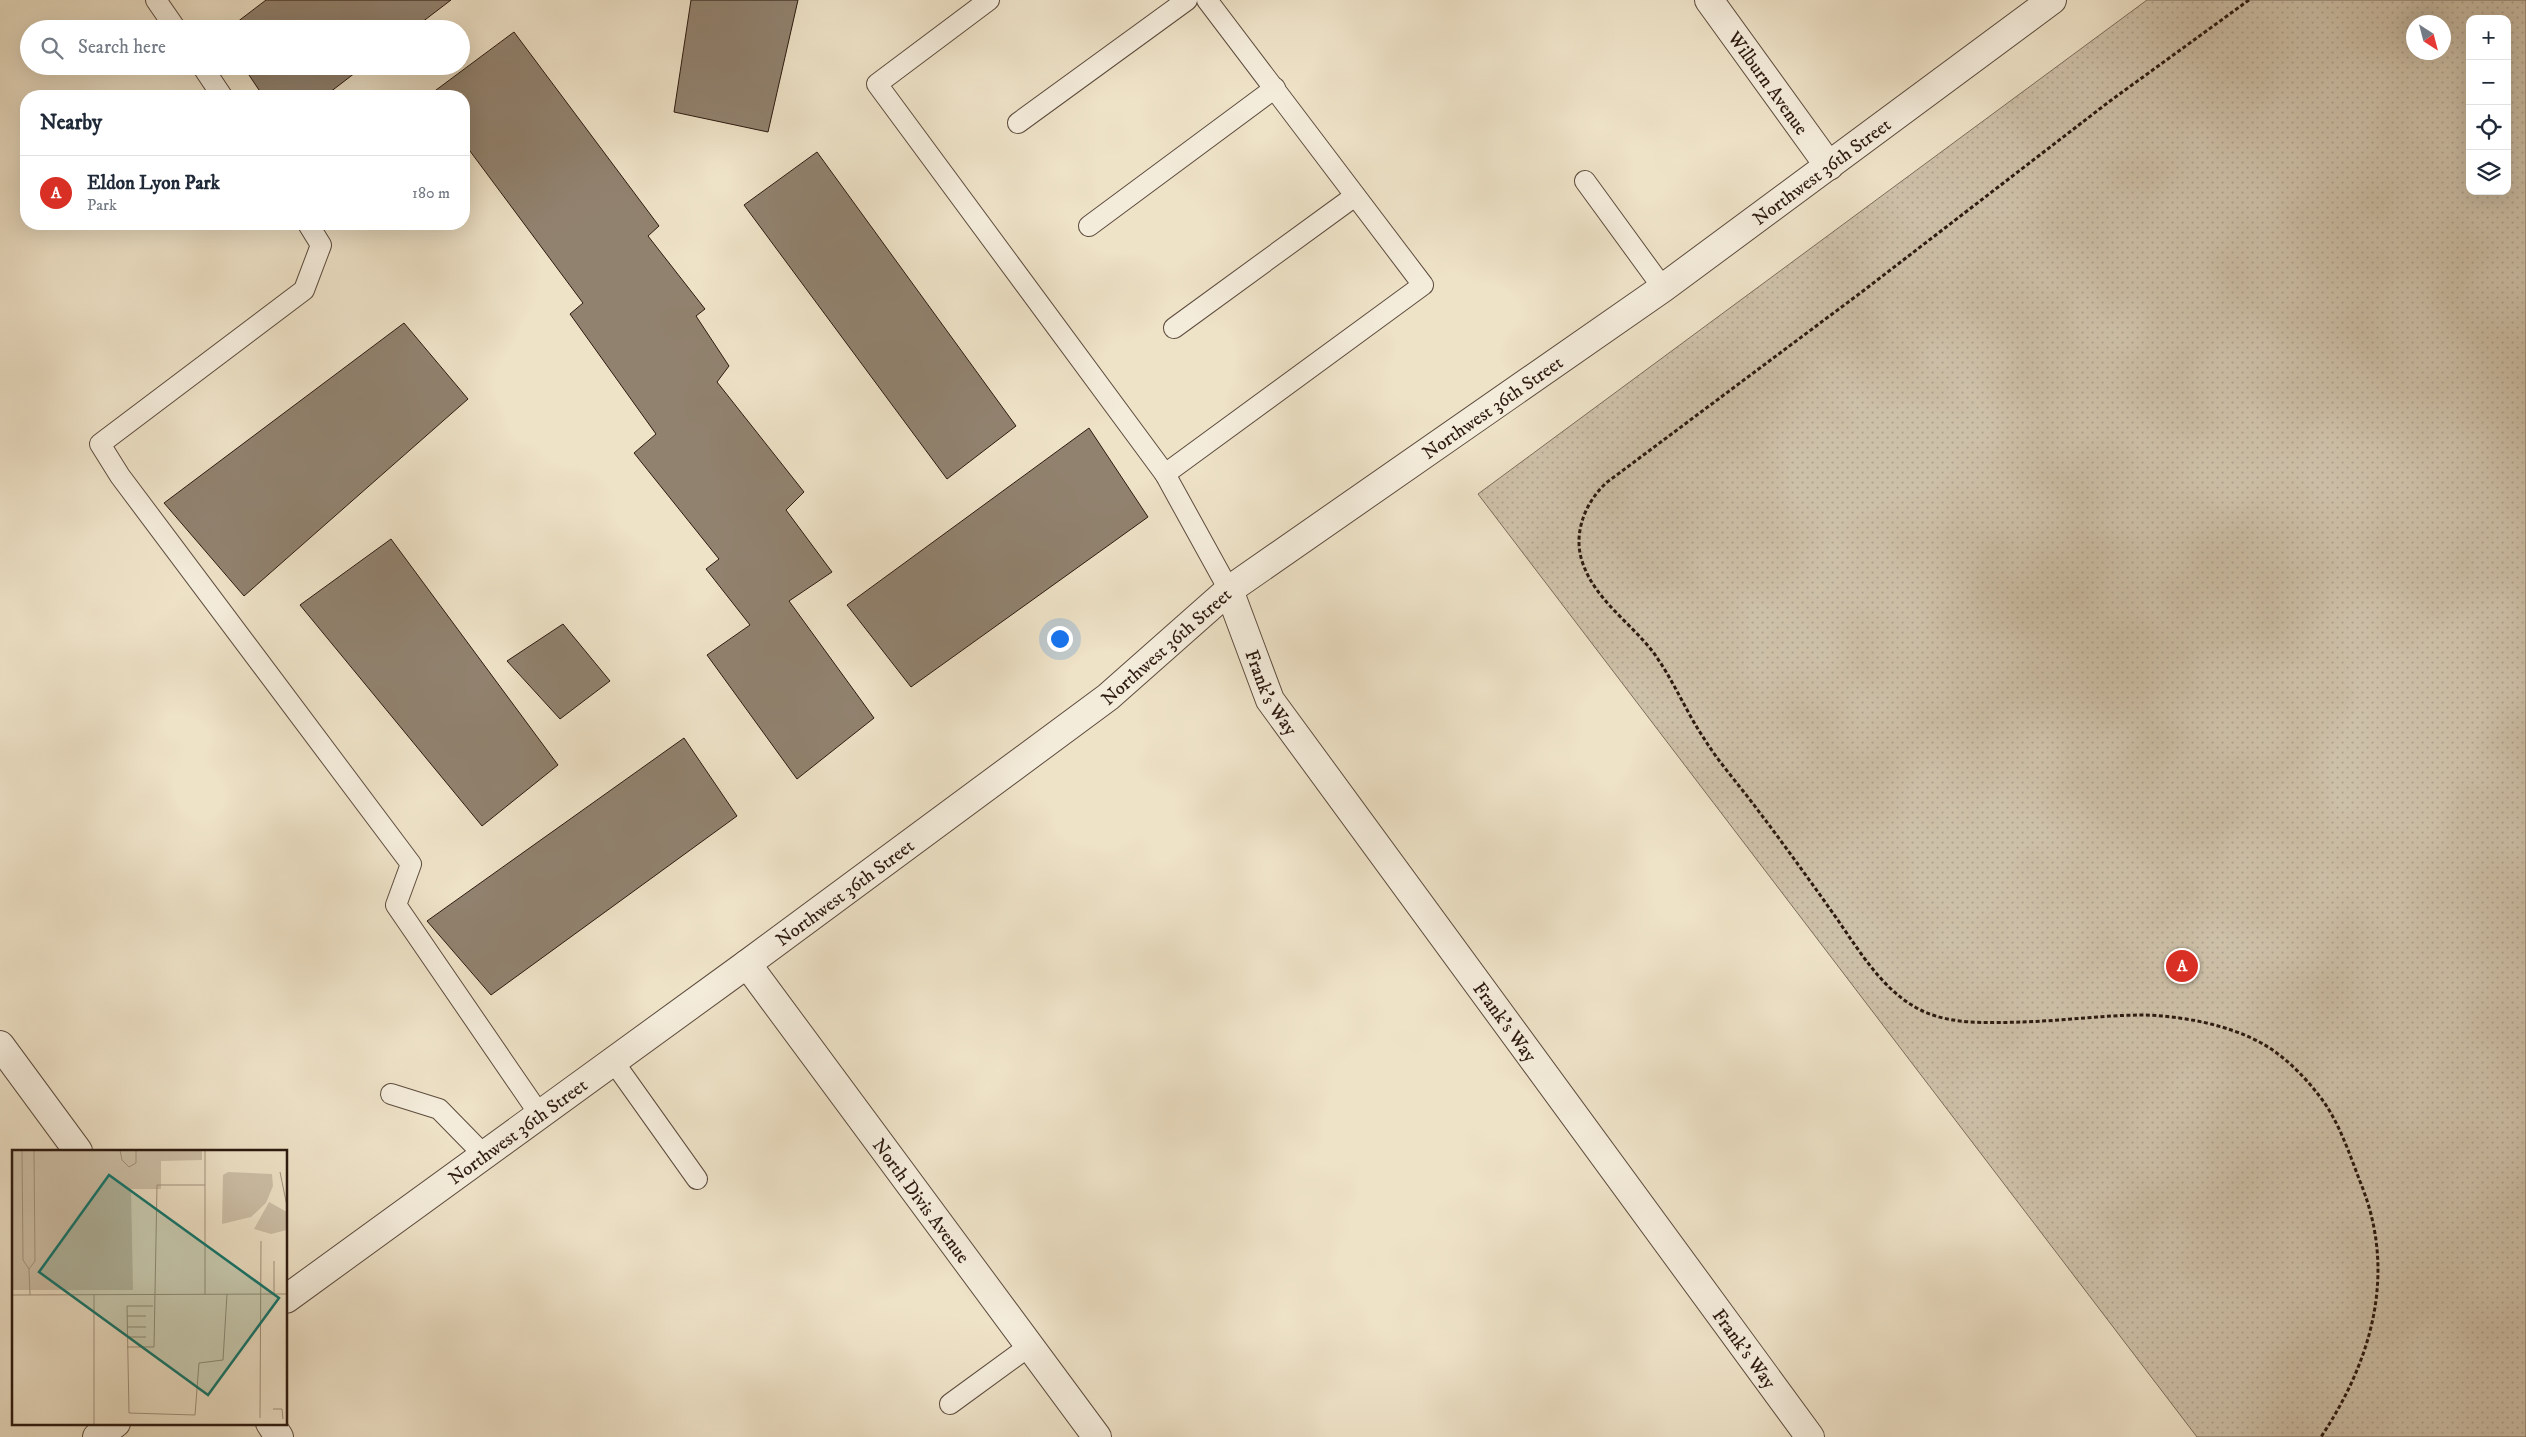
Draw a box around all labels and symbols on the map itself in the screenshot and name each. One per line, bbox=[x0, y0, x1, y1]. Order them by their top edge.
north arrow bbox=[2406, 15, 2451, 60]
street label: Wilburn Avenue bbox=[1722, 27, 1813, 140]
street label: Northwest 36th Street bbox=[1749, 113, 1896, 231]
street label: Northwest 36th Street bbox=[1418, 351, 1568, 465]
street label: Northwest 36th Street bbox=[1097, 583, 1237, 711]
your location bbox=[1047, 626, 1073, 652]
street label: Frank's Way bbox=[1239, 647, 1302, 741]
street label: Northwest 36th Street bbox=[772, 835, 919, 952]
pin: A bbox=[2166, 947, 2198, 985]
street label: Frank's Way bbox=[1467, 978, 1542, 1068]
street label: Northwest 36th Street bbox=[444, 1074, 592, 1190]
street label: North Divis Avenue bbox=[867, 1134, 974, 1268]
inset map bbox=[12, 1150, 288, 1424]
street label: Frank's Way bbox=[1707, 1305, 1781, 1394]

